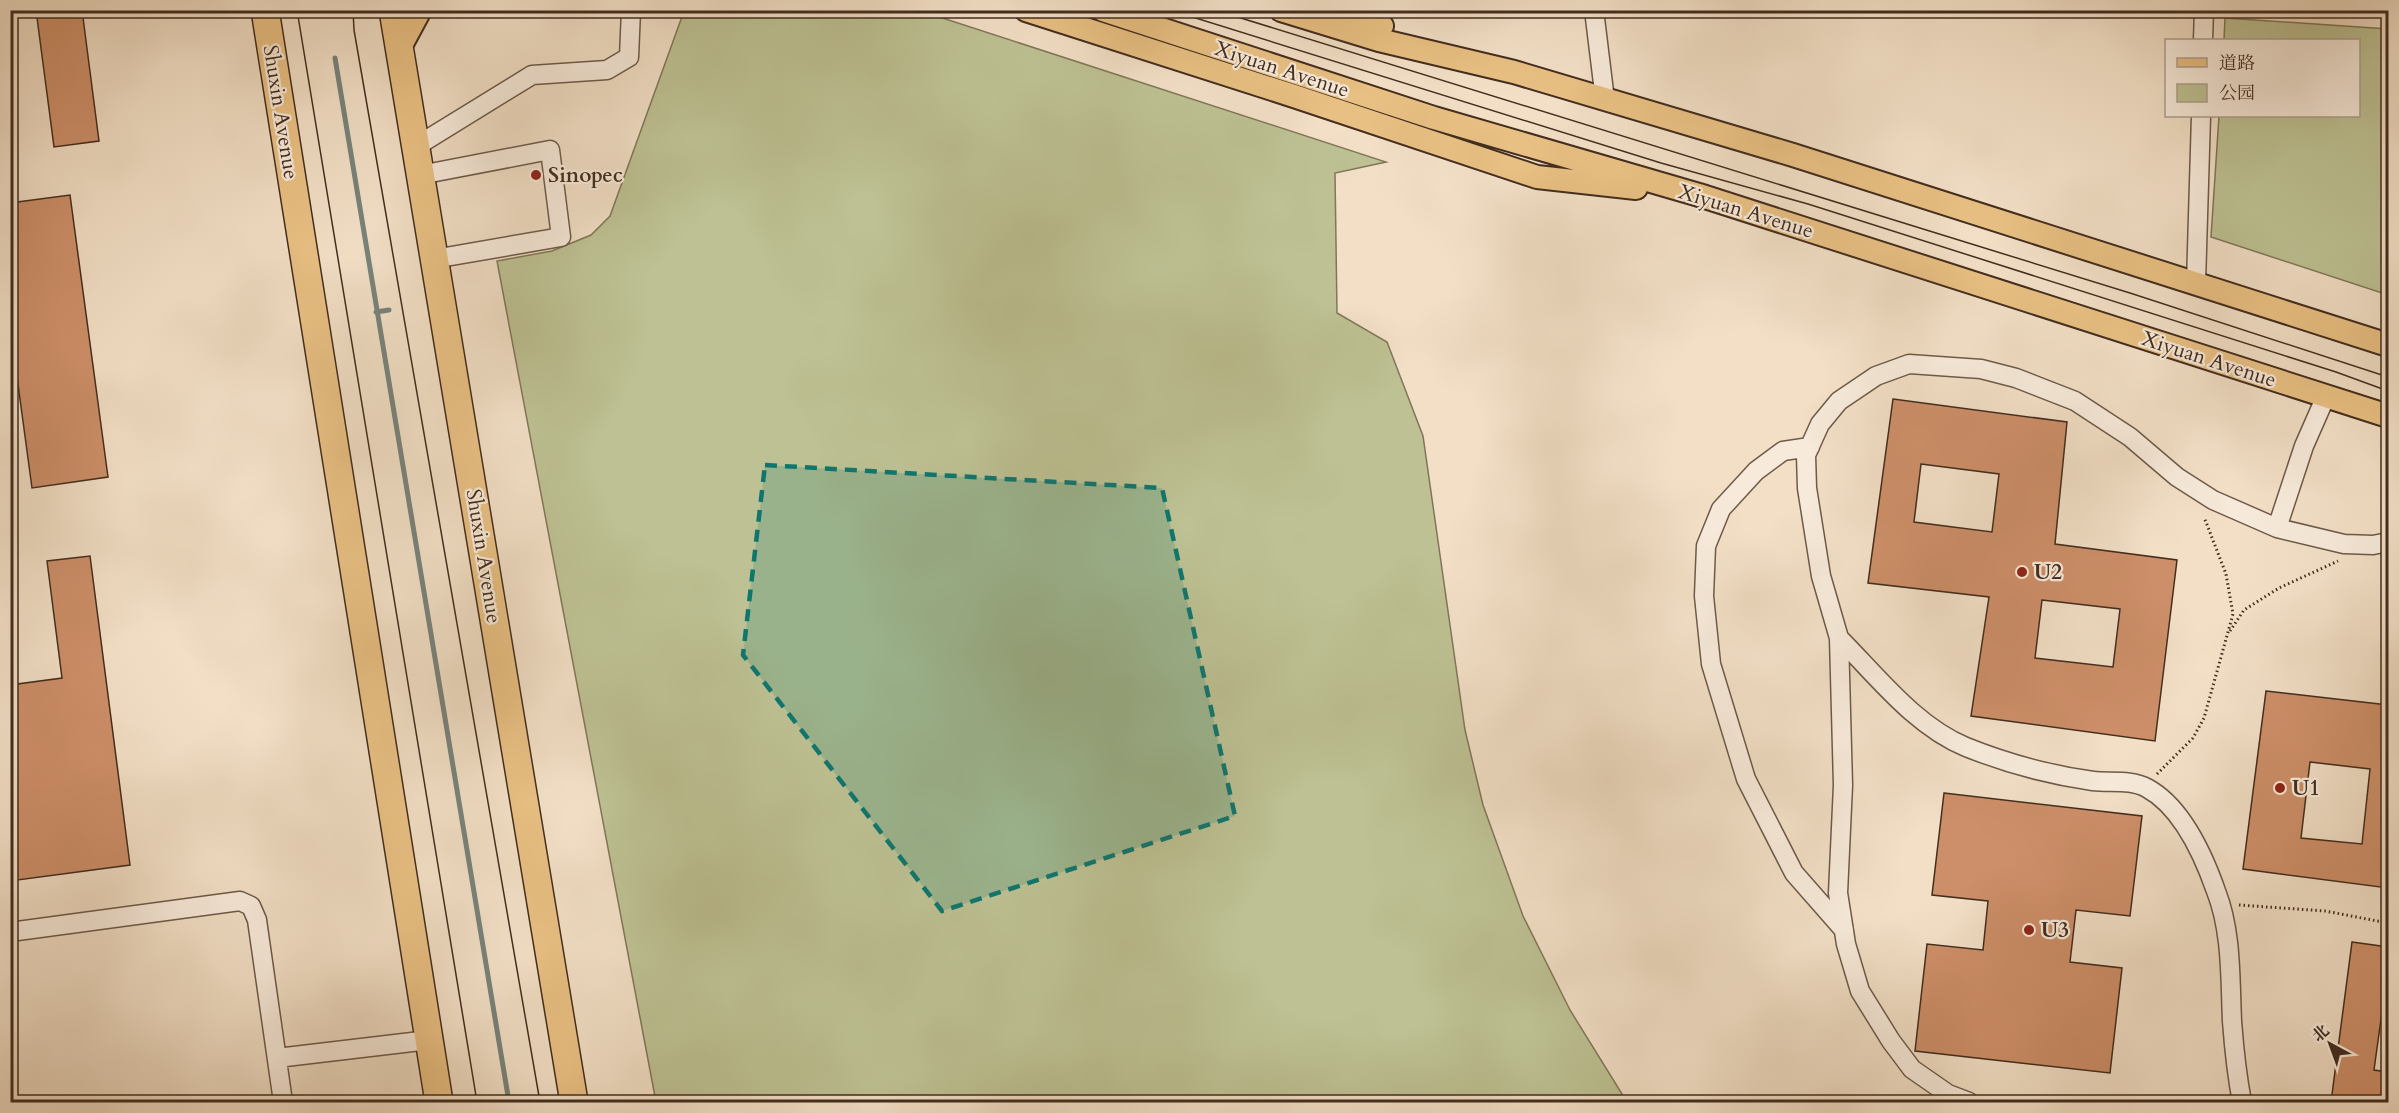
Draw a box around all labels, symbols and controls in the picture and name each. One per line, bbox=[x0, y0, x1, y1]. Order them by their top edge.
street label: Xiyuan Avenue bbox=[1211, 34, 1353, 105]
legend bbox=[2165, 39, 2360, 117]
street label: Shuxin Avenue bbox=[256, 43, 305, 181]
text: 道路 bbox=[2219, 51, 2255, 76]
text: 公园 bbox=[2219, 81, 2255, 106]
place label: Sinopec bbox=[548, 161, 623, 190]
marker: Sinopec bbox=[529, 168, 543, 182]
street label: Xiyuan Avenue bbox=[1675, 177, 1817, 246]
street label: Xiyuan Avenue bbox=[2138, 324, 2280, 395]
street label: Shuxin Avenue bbox=[459, 487, 508, 625]
place label: U2 bbox=[2034, 558, 2062, 587]
marker: U2 bbox=[2015, 565, 2029, 579]
place label: U1 bbox=[2292, 774, 2320, 803]
marker: U1 bbox=[2273, 781, 2287, 795]
place label: U3 bbox=[2041, 916, 2069, 945]
marker: U3 bbox=[2022, 923, 2036, 937]
north arrow bbox=[2300, 1014, 2360, 1074]
text: 北 bbox=[2308, 1020, 2334, 1047]

